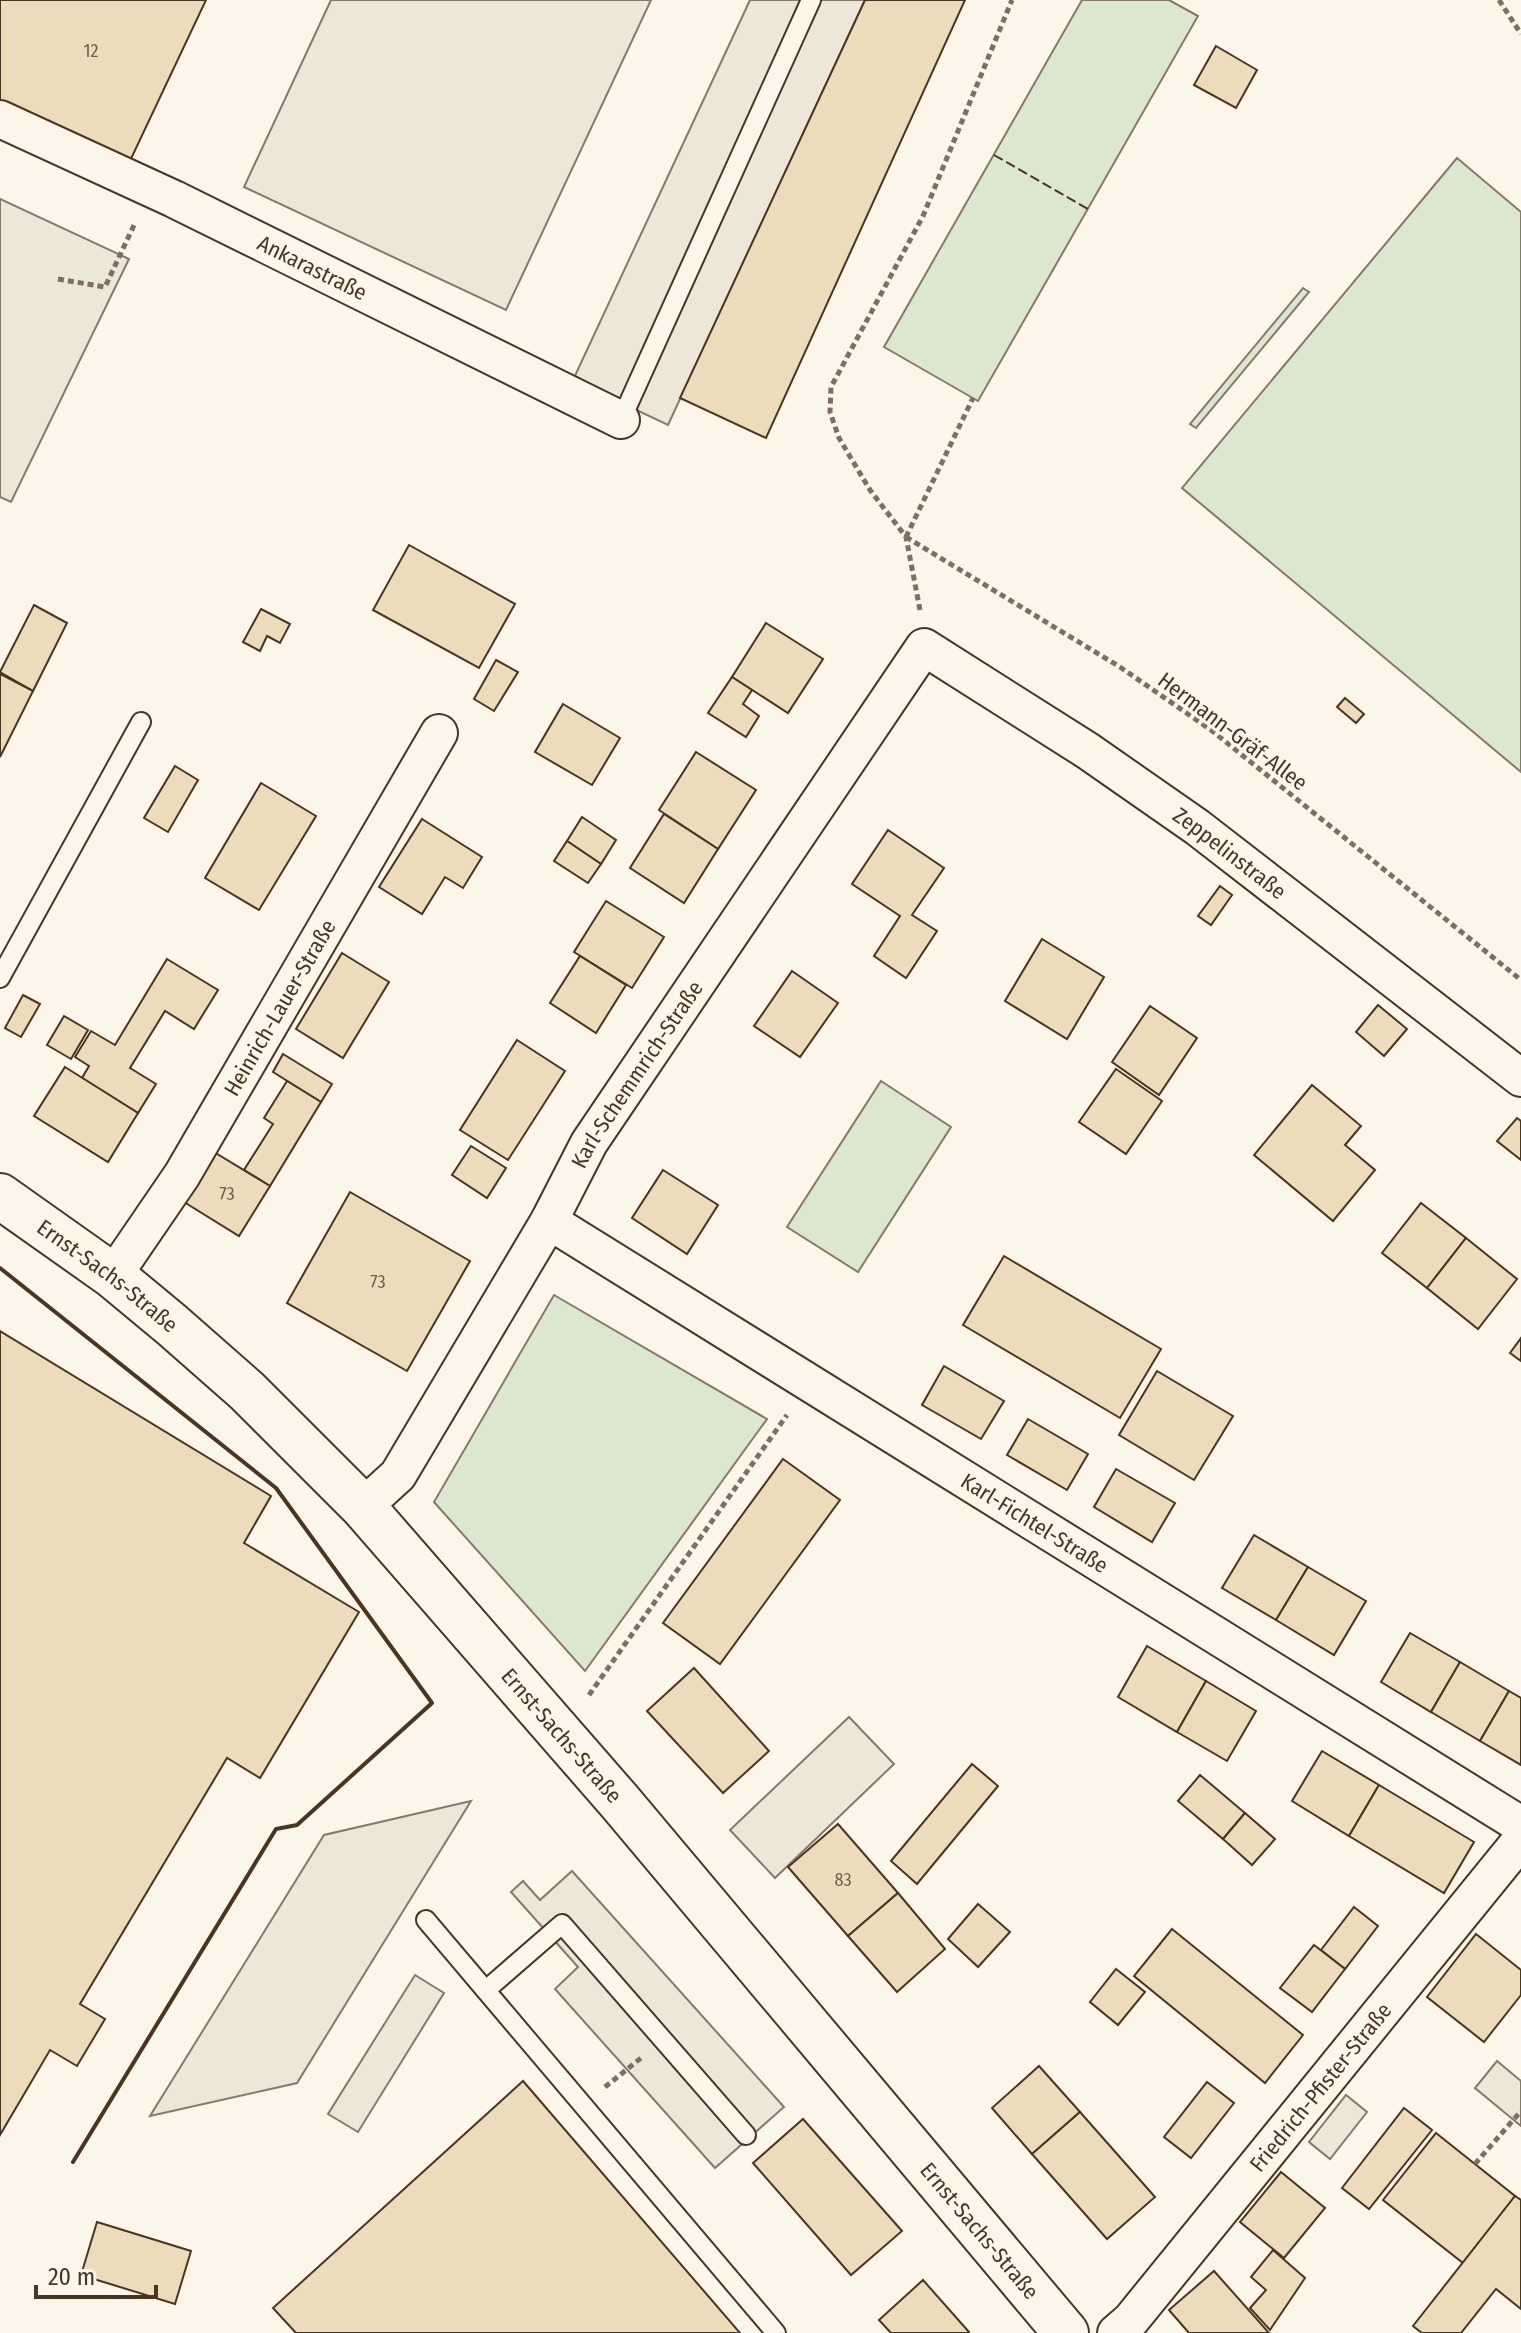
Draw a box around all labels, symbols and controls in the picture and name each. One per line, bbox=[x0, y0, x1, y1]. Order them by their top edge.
house number: 12 bbox=[84, 40, 99, 62]
street label: Ankarastraße bbox=[253, 230, 371, 306]
street label: Hermann-Gräf-Allee bbox=[1153, 666, 1313, 796]
street label: Zeppelinstraße bbox=[1168, 802, 1291, 905]
street label: Heinrich-Lauer-Straße bbox=[218, 915, 342, 1101]
street label: Karl-Schemmrich-Straße bbox=[565, 976, 709, 1173]
house number: 73 bbox=[219, 1183, 235, 1205]
street label: Ernst-Sachs-Straße bbox=[32, 1214, 183, 1338]
house number: 73 bbox=[370, 1271, 386, 1293]
street label: Karl-Fichtel-Straße bbox=[956, 1467, 1113, 1579]
street label: Ernst-Sachs-Straße bbox=[496, 1663, 628, 1809]
house number: 83 bbox=[834, 1869, 852, 1891]
street label: Friedrich-Pfister-Straße bbox=[1244, 1997, 1397, 2177]
street label: Ernst-Sachs-Straße bbox=[915, 2157, 1045, 2305]
scale bar bbox=[36, 2249, 156, 2299]
text: 20 m bbox=[48, 2263, 95, 2291]

